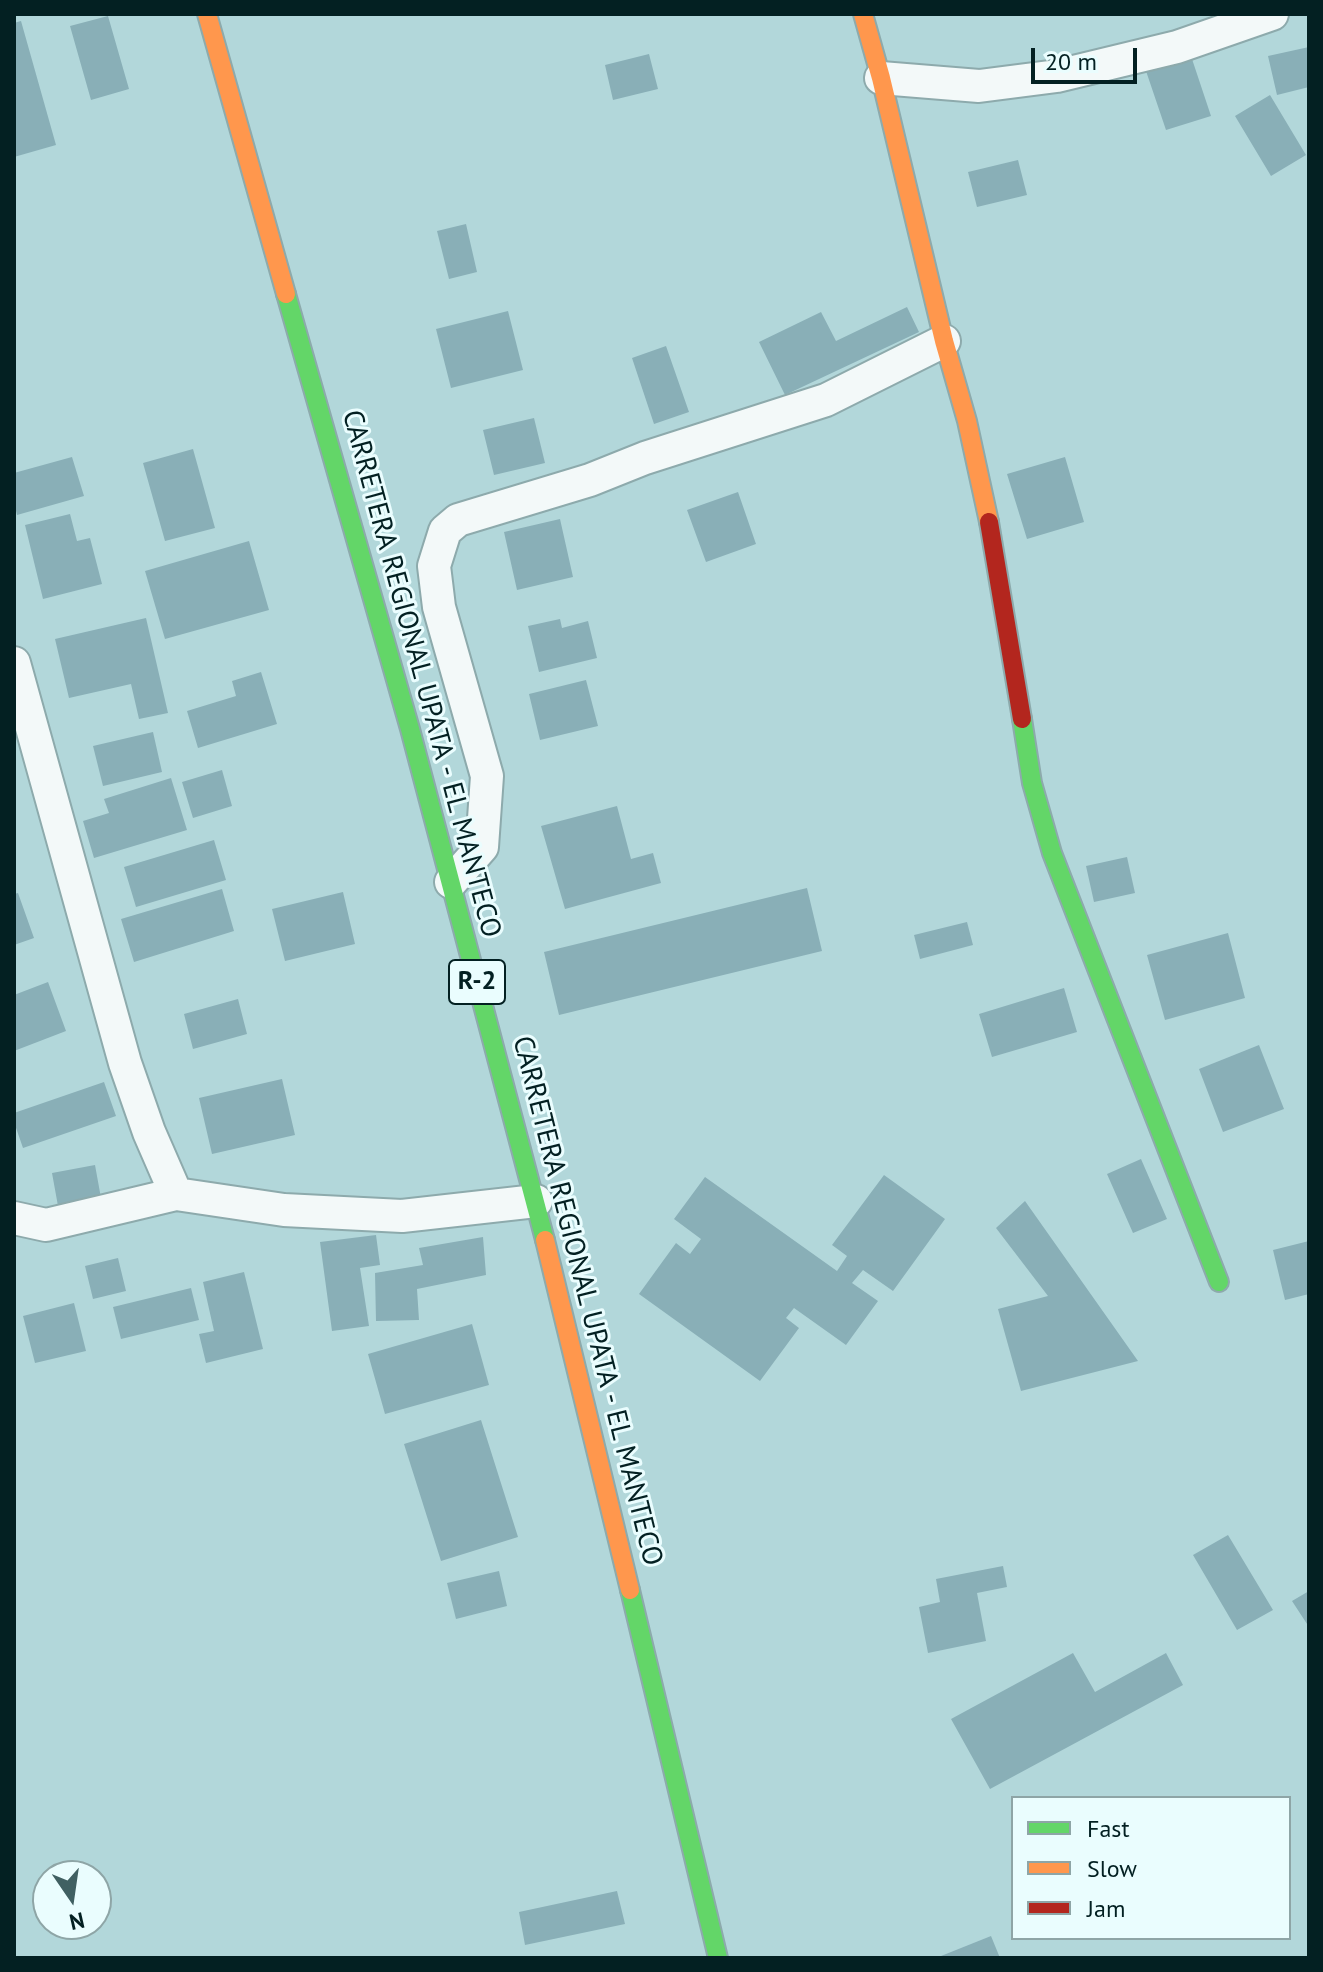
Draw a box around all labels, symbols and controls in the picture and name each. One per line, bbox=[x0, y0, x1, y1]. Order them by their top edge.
scale bar bbox=[1035, 32, 1141, 82]
text: 20 m bbox=[1045, 46, 1097, 77]
street label: CARRETERA REGIONAL UPATA - EL MANTECO bbox=[334, 407, 508, 941]
road number: R-2 bbox=[449, 960, 505, 1004]
street label: CARRETERA REGIONAL UPATA - EL MANTECO bbox=[505, 1033, 669, 1569]
legend bbox=[1011, 1796, 1291, 1940]
text: Fast bbox=[1087, 1813, 1130, 1844]
text: Slow bbox=[1087, 1853, 1137, 1884]
north arrow bbox=[32, 1860, 112, 1940]
text: Jam bbox=[1087, 1893, 1125, 1924]
text: N bbox=[67, 1906, 87, 1937]

